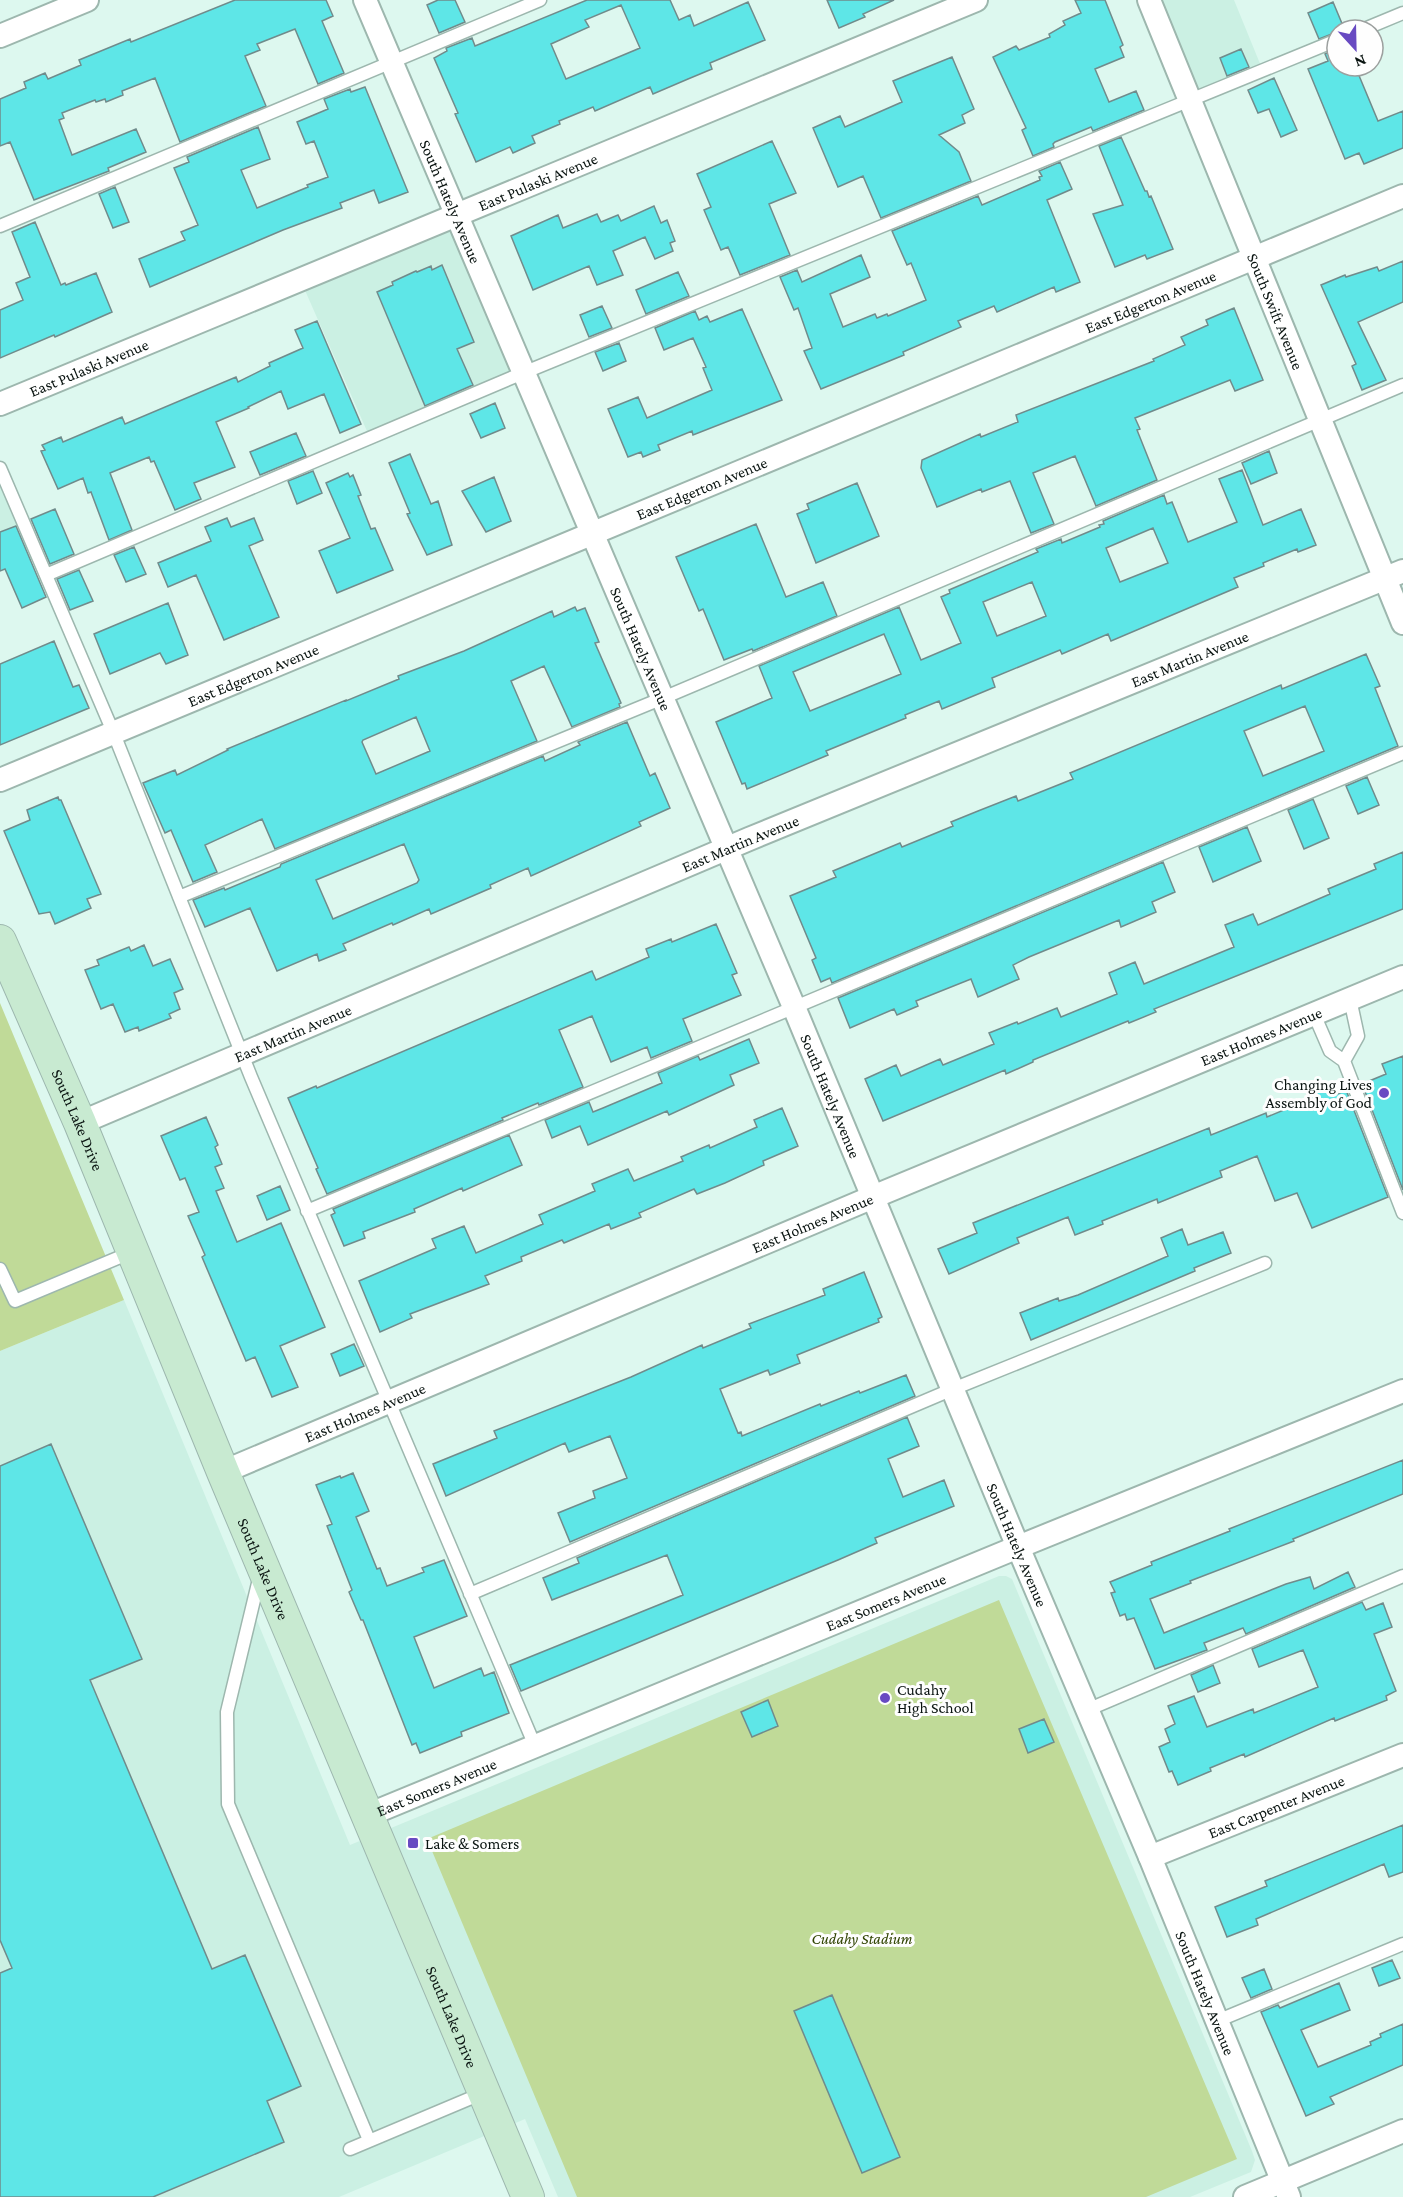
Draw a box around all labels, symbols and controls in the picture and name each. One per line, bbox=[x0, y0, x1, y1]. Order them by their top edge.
north arrow bbox=[1325, 18, 1385, 78]
text: N bbox=[1352, 52, 1369, 71]
street label: South Hately Avenue bbox=[417, 137, 484, 266]
street label: East Pulaski Avenue bbox=[476, 150, 600, 214]
street label: South Swift Avenue bbox=[1244, 251, 1307, 372]
street label: East Edgerton Avenue bbox=[1083, 267, 1218, 336]
street label: East Pulaski Avenue bbox=[27, 336, 151, 400]
street label: East Edgerton Avenue bbox=[634, 454, 770, 523]
street label: South Hately Avenue bbox=[607, 584, 675, 713]
street label: East Martin Avenue bbox=[1129, 627, 1251, 691]
street label: East Edgerton Avenue bbox=[185, 640, 321, 710]
street label: East Martin Avenue bbox=[679, 812, 801, 876]
street label: East Martin Avenue bbox=[232, 1001, 354, 1065]
street label: East Holmes Avenue bbox=[1198, 1004, 1324, 1069]
street label: South Hately Avenue bbox=[797, 1032, 864, 1161]
street label: South Lake Drive bbox=[48, 1067, 107, 1173]
place label: Changing Lives Assembly of God bbox=[1266, 1076, 1373, 1112]
marker: Changing Lives Assembly of God bbox=[1377, 1086, 1391, 1100]
street label: East Holmes Avenue bbox=[750, 1190, 876, 1256]
street label: East Holmes Avenue bbox=[302, 1379, 428, 1446]
street label: South Hately Avenue bbox=[983, 1481, 1050, 1610]
street label: South Lake Drive bbox=[234, 1516, 292, 1622]
street label: East Somers Avenue bbox=[824, 1570, 948, 1634]
place label: Cudahy High School bbox=[897, 1681, 974, 1717]
marker: Cudahy High School bbox=[878, 1691, 892, 1705]
street label: East Somers Avenue bbox=[374, 1755, 499, 1820]
street label: East Carpenter Avenue bbox=[1206, 1772, 1347, 1842]
place label: Lake & Somers bbox=[425, 1835, 519, 1852]
marker: Lake & Somers bbox=[406, 1836, 420, 1850]
street label: South Hately Avenue bbox=[1172, 1929, 1238, 2058]
park label: Cudahy Stadium bbox=[812, 1930, 913, 1948]
street label: South Lake Drive bbox=[423, 1964, 481, 2070]

